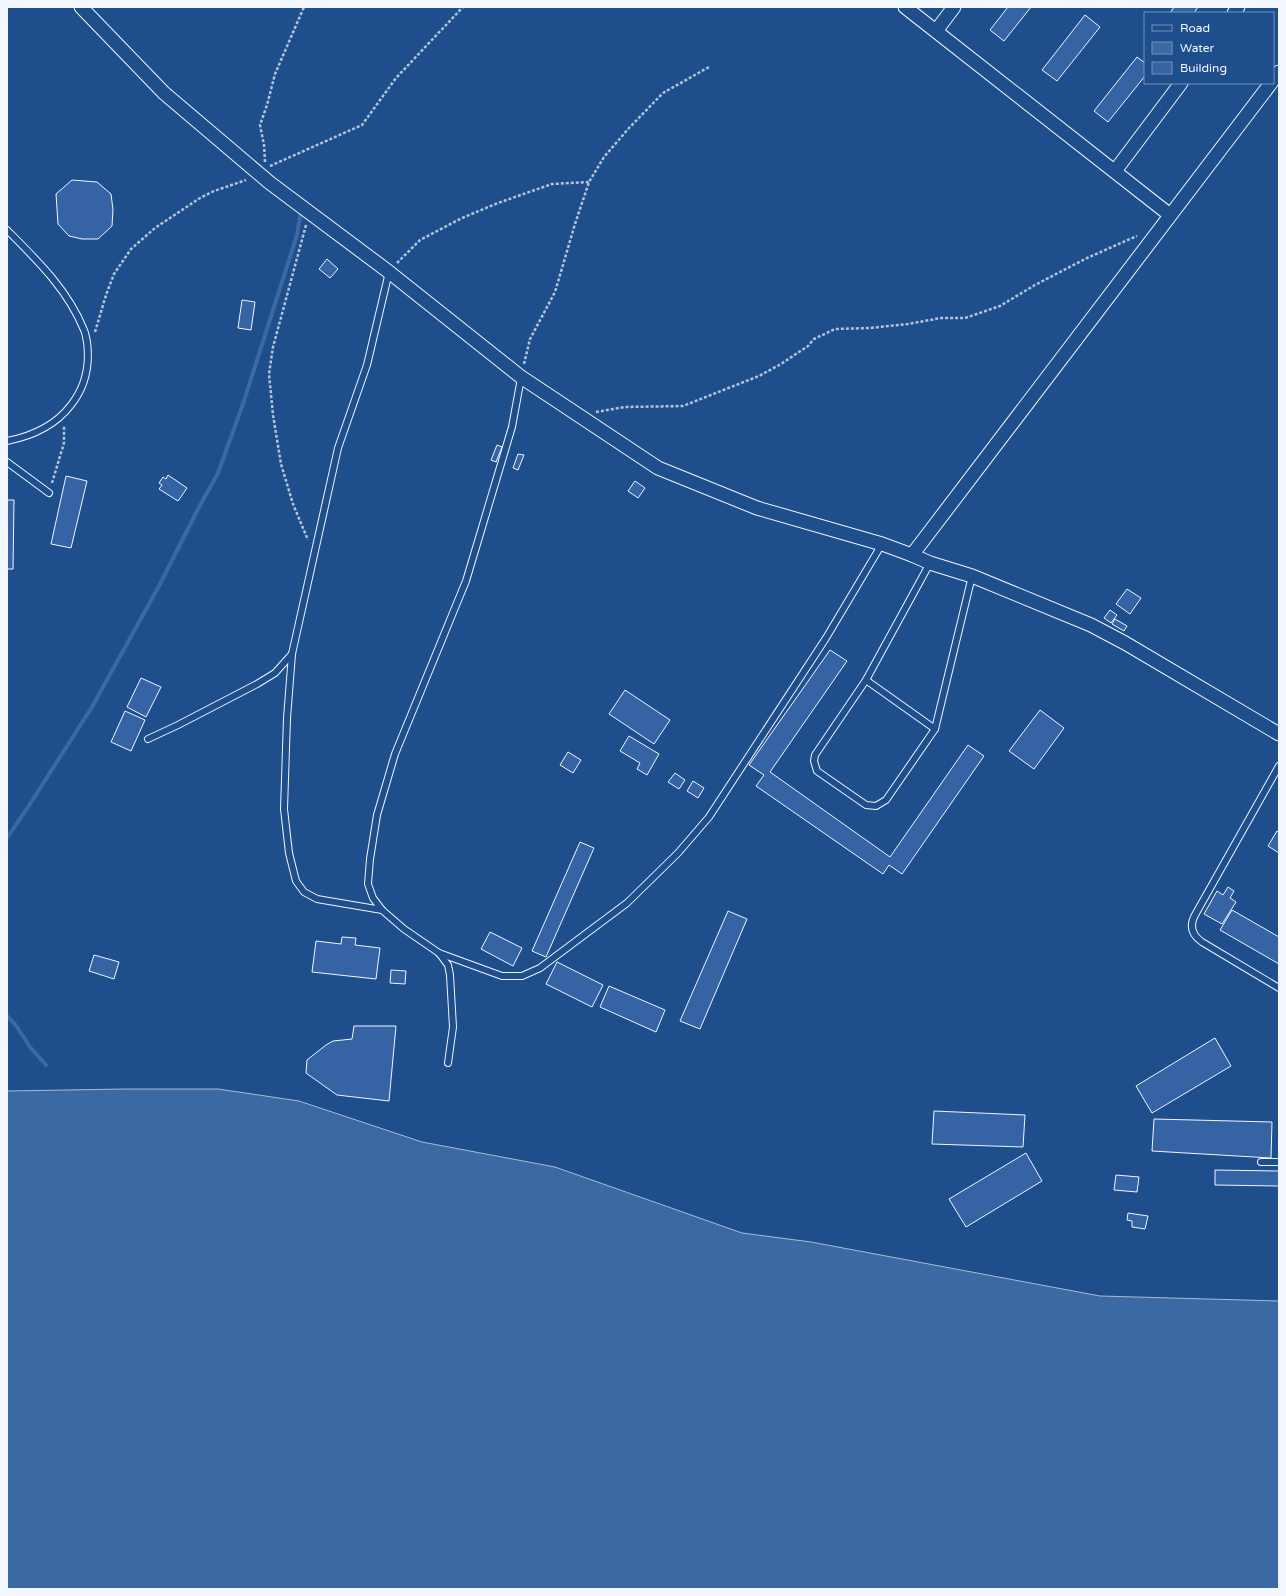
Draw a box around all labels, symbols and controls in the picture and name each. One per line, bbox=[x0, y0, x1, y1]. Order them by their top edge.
legend bbox=[1144, 12, 1274, 84]
text: Road bbox=[1180, 21, 1210, 35]
text: Water bbox=[1180, 41, 1215, 55]
text: Building bbox=[1180, 61, 1227, 75]

